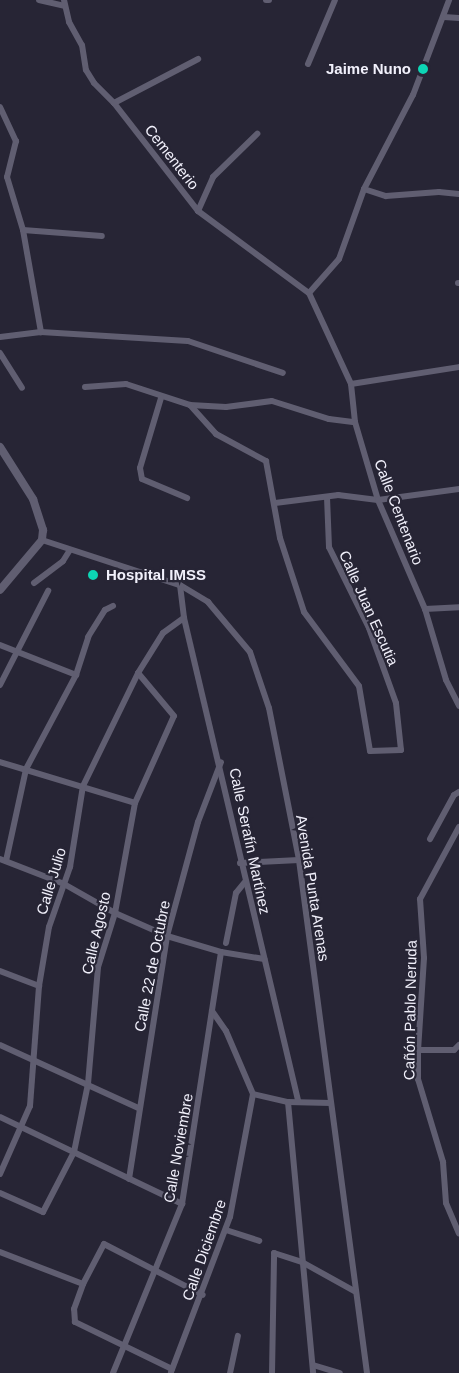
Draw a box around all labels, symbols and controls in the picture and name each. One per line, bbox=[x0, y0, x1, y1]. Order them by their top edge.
place label: Jaime Nuno bbox=[326, 60, 411, 78]
marker: Jaime Nuno bbox=[416, 62, 430, 76]
street label: Cementerio bbox=[141, 121, 203, 193]
street label: Calle Centenario bbox=[371, 457, 427, 567]
street label: Calle Juan Escutia bbox=[336, 548, 402, 668]
marker: Hospital IMSS bbox=[84, 566, 102, 584]
place label: Hospital IMSS bbox=[106, 566, 206, 584]
street label: Calle Serafín Martínez bbox=[226, 766, 274, 916]
street label: Avenida Punta Arenas bbox=[292, 813, 334, 963]
street label: Calle Julio bbox=[32, 845, 70, 917]
street label: Calle Agosto bbox=[78, 890, 114, 976]
street label: Calle 22 de Octubre bbox=[130, 899, 174, 1033]
street label: Cañón Pablo Neruda bbox=[400, 940, 420, 1080]
street label: Calle Noviembre bbox=[160, 1092, 196, 1204]
street label: Calle Diciembre bbox=[178, 1197, 230, 1303]

